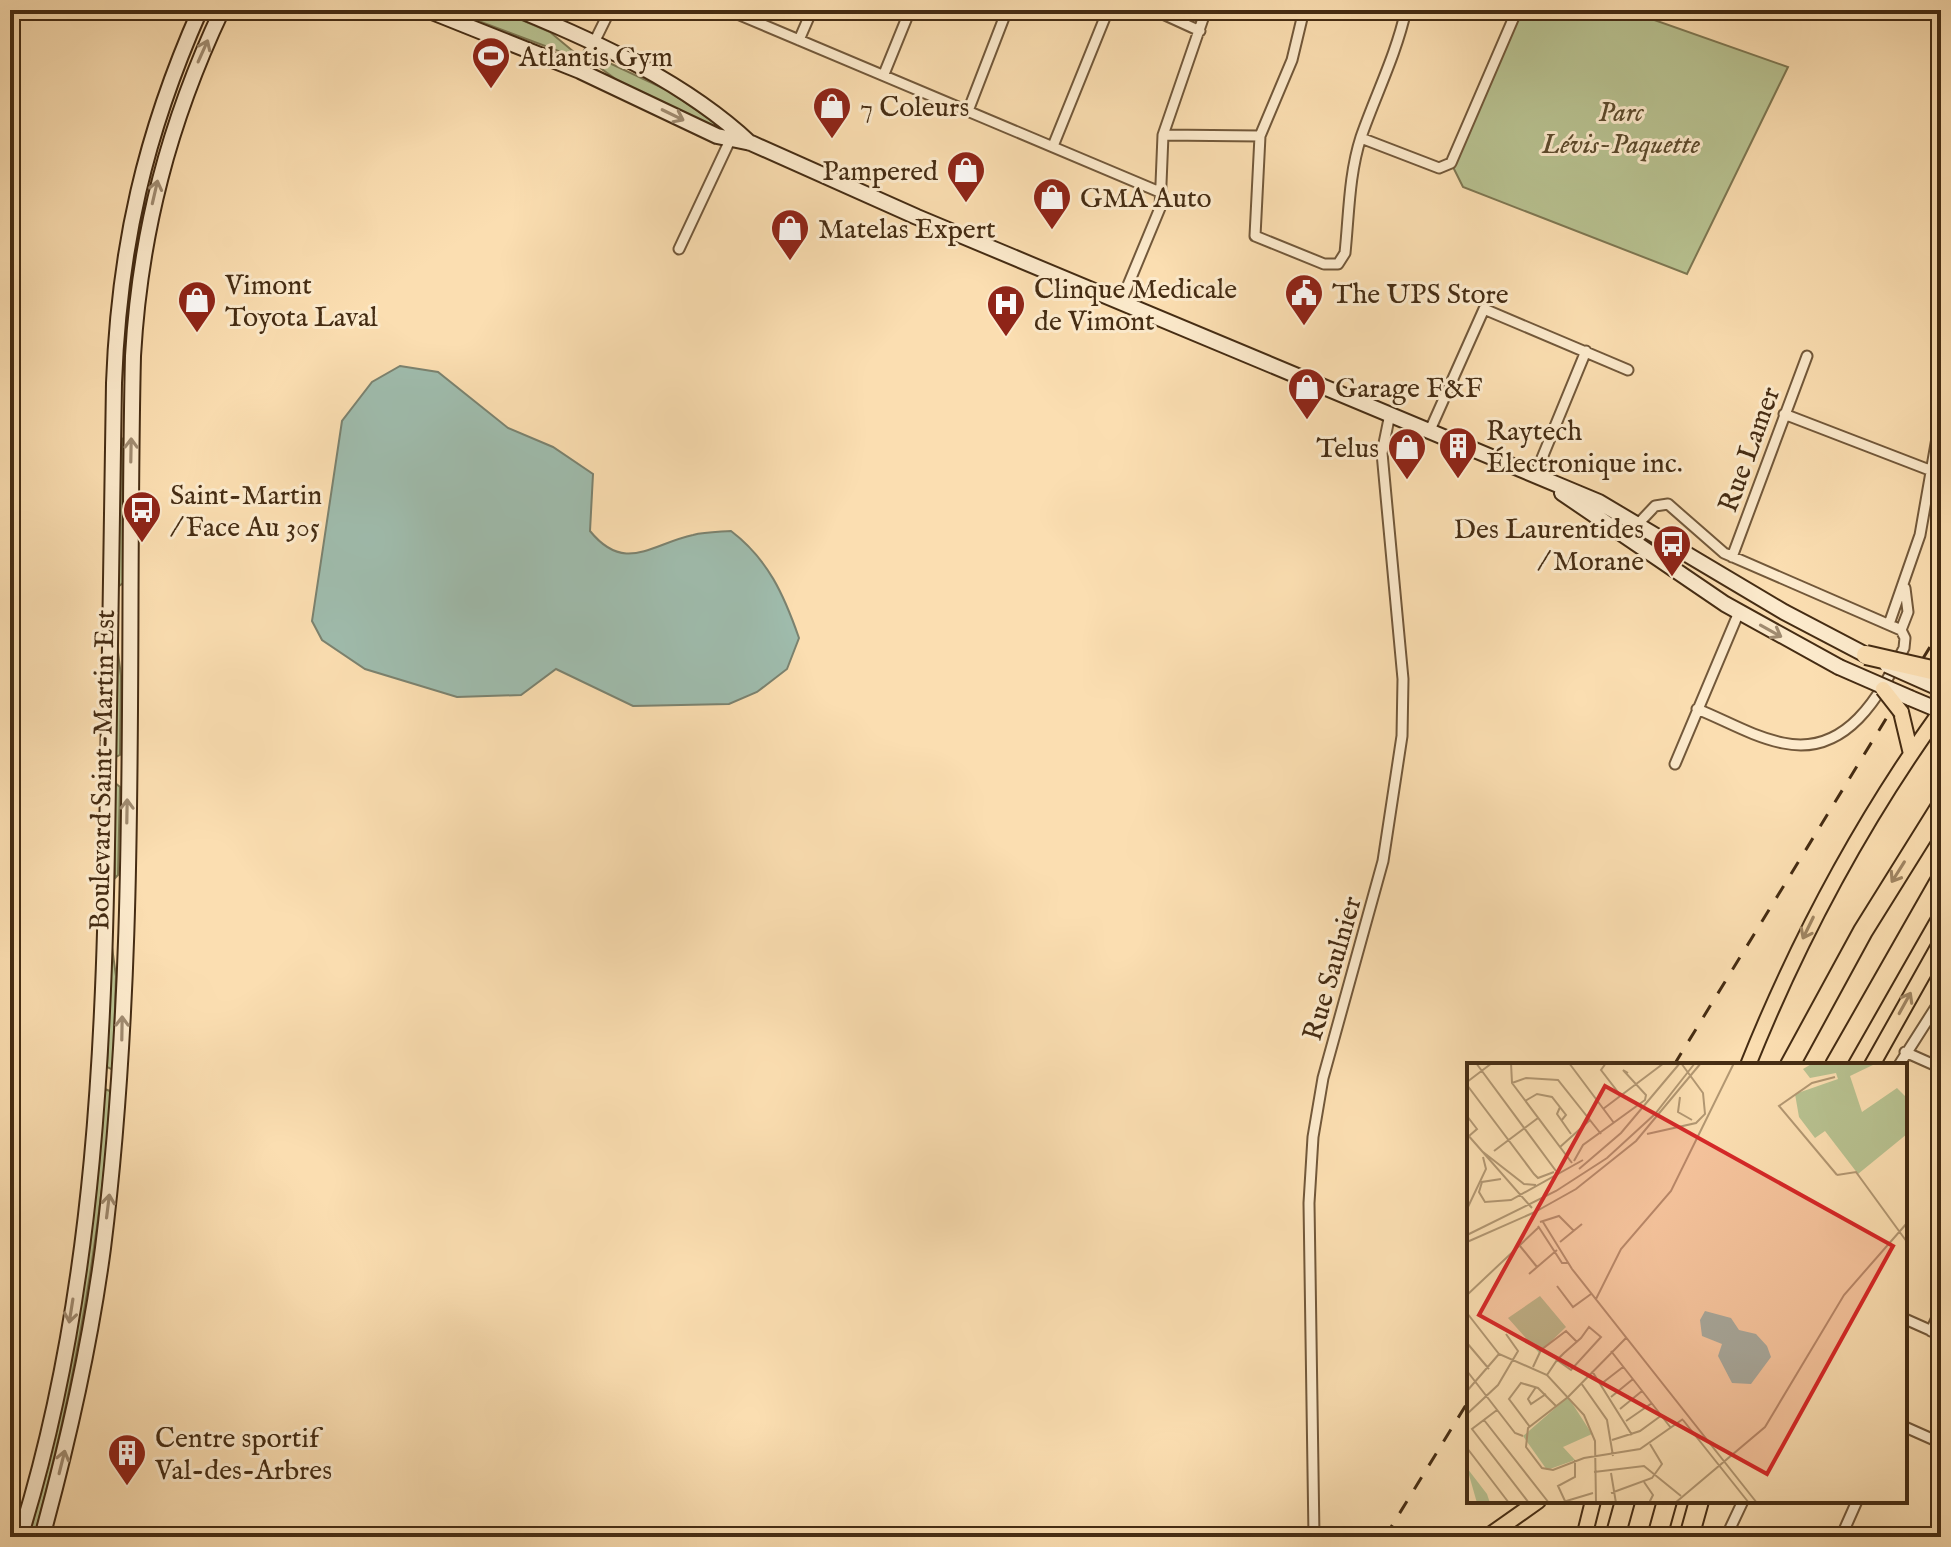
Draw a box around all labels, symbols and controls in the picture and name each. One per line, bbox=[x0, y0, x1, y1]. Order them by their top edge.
sports icon: Atlantis Gym bbox=[470, 35, 512, 90]
one-way arrow bbox=[197, 39, 212, 64]
place label: Atlantis Gym bbox=[518, 41, 673, 76]
shop icon: 7 Coleurs bbox=[811, 85, 853, 140]
place label: 7 Coleurs bbox=[860, 91, 969, 126]
park label: Parc Lévis-Paquette bbox=[1541, 96, 1701, 163]
one-way arrow bbox=[661, 108, 685, 123]
shop icon: Pampered bbox=[945, 149, 987, 204]
place label: Pampered bbox=[822, 155, 938, 190]
shop icon: GMA Auto bbox=[1031, 176, 1073, 231]
one-way arrow bbox=[148, 179, 163, 205]
place label: GMA Auto bbox=[1080, 182, 1212, 217]
shop icon: Matelas Expert bbox=[769, 207, 811, 262]
place label: Matelas Expert bbox=[818, 213, 996, 248]
place label: Vimont Toyota Laval bbox=[224, 269, 378, 336]
public building icon: The UPS Store bbox=[1283, 272, 1325, 327]
place label: Clinque Medicale de Vimont bbox=[1034, 273, 1237, 340]
place label: The UPS Store bbox=[1332, 278, 1509, 313]
shop icon: Vimont Toyota Laval bbox=[176, 279, 218, 334]
hospital icon: Clinque Medicale de Vimont bbox=[985, 283, 1027, 338]
shop icon: Garage F&F bbox=[1286, 366, 1328, 421]
place label: Garage F&F bbox=[1335, 372, 1483, 407]
street label: Rue Lamer bbox=[1711, 382, 1789, 518]
place label: Raytech Électronique inc. bbox=[1486, 415, 1683, 482]
building icon: Raytech Électronique inc. bbox=[1437, 425, 1479, 480]
shop icon: Telus bbox=[1386, 426, 1428, 481]
place label: Telus bbox=[1316, 432, 1379, 467]
one-way arrow bbox=[123, 437, 139, 464]
place label: Saint-Martin / Face Au 305 bbox=[170, 479, 322, 546]
bus stop icon: Saint-Martin / Face Au 305 bbox=[121, 489, 163, 544]
place label: Des Laurentides / Morane bbox=[1454, 513, 1644, 580]
bus stop icon: Des Laurentides / Morane bbox=[1651, 523, 1693, 578]
street label: Boulevard Saint-Martin Est bbox=[83, 609, 124, 931]
one-way arrow bbox=[1759, 623, 1782, 639]
one-way arrow bbox=[119, 798, 134, 825]
one-way arrow bbox=[1890, 860, 1906, 883]
street label: Rue Saulnier bbox=[1296, 892, 1371, 1045]
one-way arrow bbox=[1800, 916, 1815, 940]
one-way arrow bbox=[1898, 991, 1913, 1015]
one-way arrow bbox=[114, 1015, 130, 1042]
inset map bbox=[1467, 1063, 1907, 1503]
one-way arrow bbox=[100, 1193, 115, 1220]
one-way arrow bbox=[63, 1298, 78, 1323]
place label: Centre sportif Val-des-Arbres bbox=[154, 1422, 332, 1489]
building icon: Centre sportif Val-des-Arbres bbox=[106, 1432, 148, 1487]
one-way arrow bbox=[55, 1449, 70, 1475]

